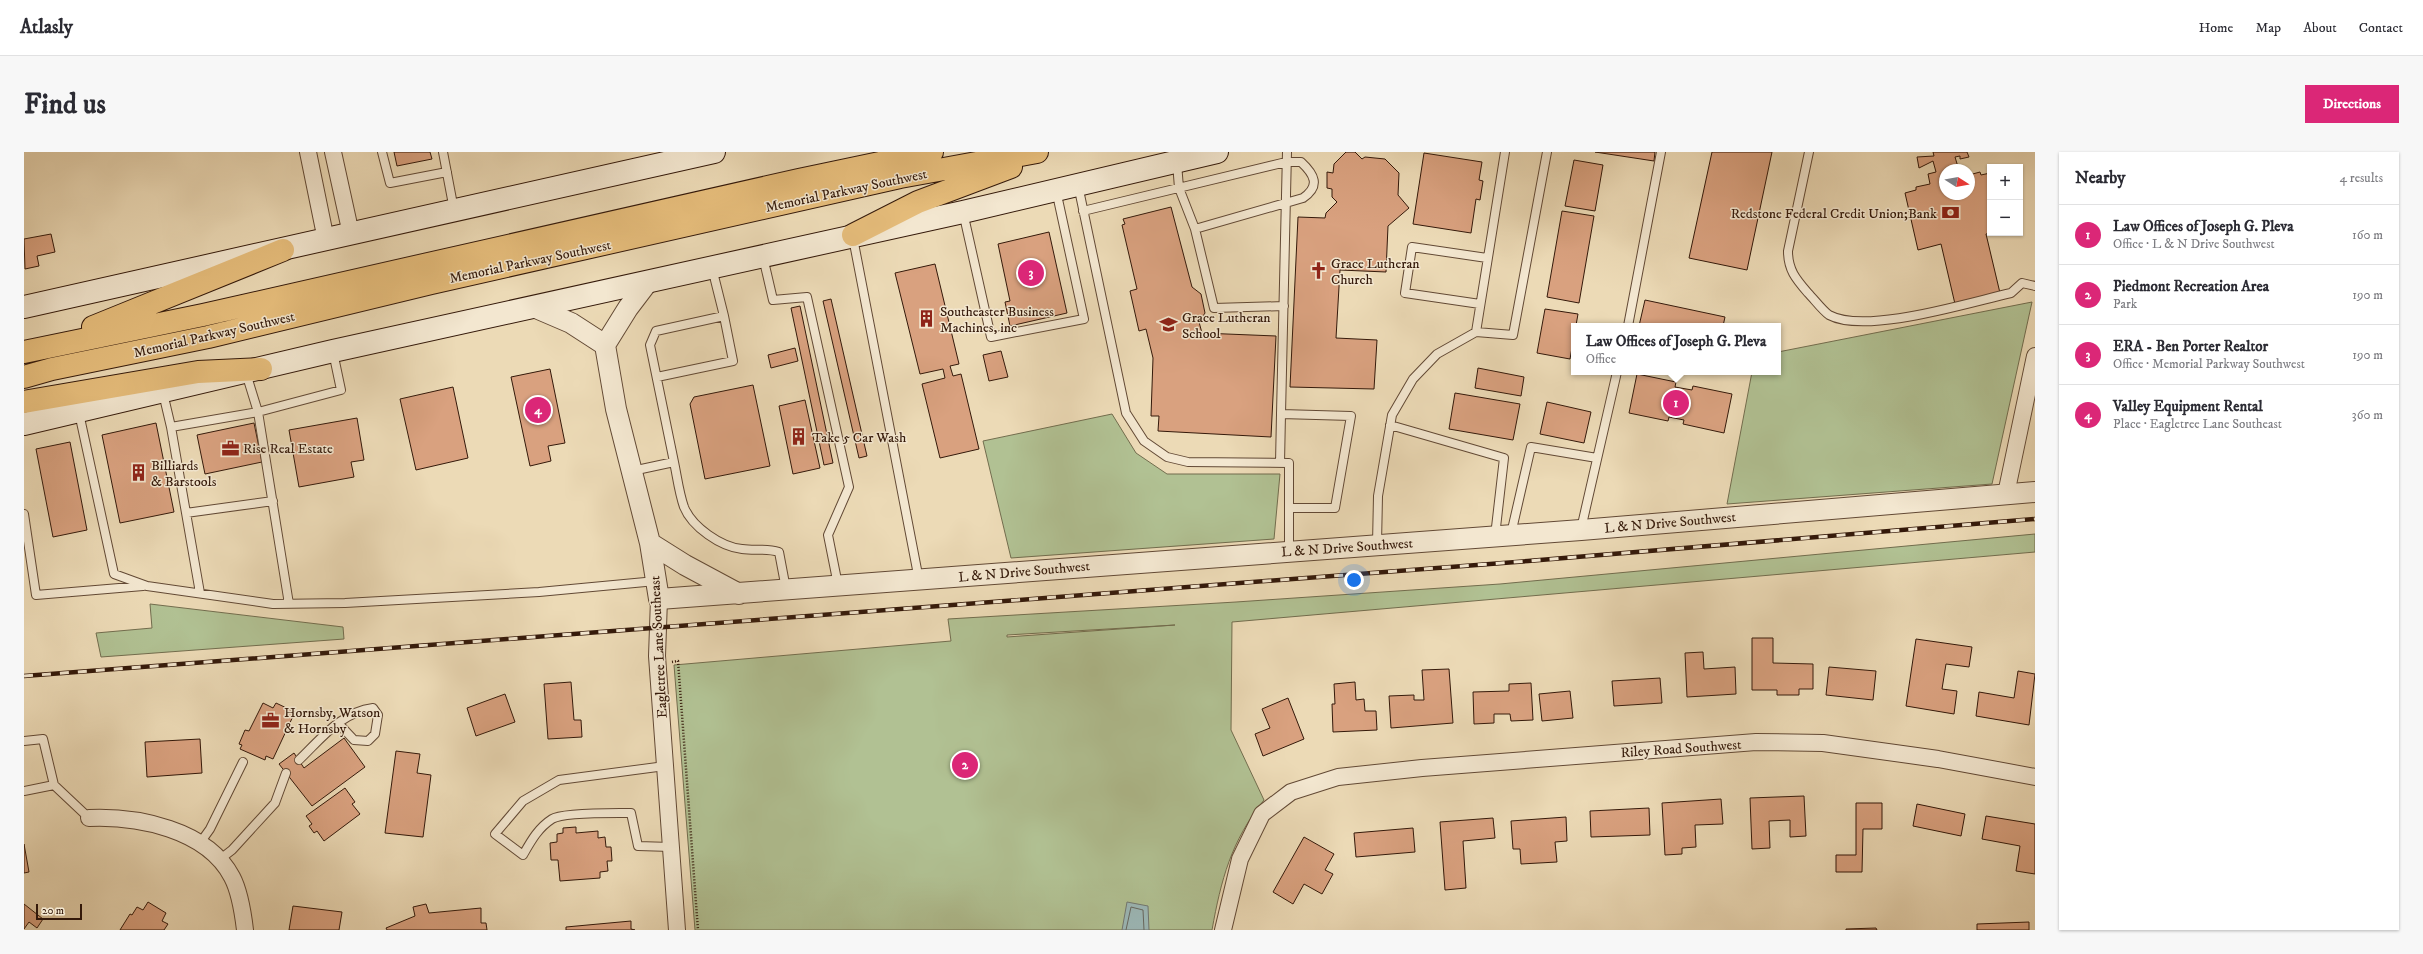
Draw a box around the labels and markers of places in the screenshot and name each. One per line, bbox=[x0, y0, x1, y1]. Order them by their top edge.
bank icon: Redstone Federal Credit Union;Bank bbox=[1940, 203, 1960, 223]
place label: Redstone Federal Credit Union;Bank bbox=[1731, 205, 1937, 223]
place label: Grace Lutheran Church bbox=[1331, 255, 1420, 289]
pin: 3 bbox=[1018, 258, 1044, 288]
church icon: Grace Lutheran Church bbox=[1308, 261, 1328, 281]
place label: Southeaster Business Machines, inc bbox=[940, 303, 1054, 337]
building icon: Southeaster Business Machines, inc bbox=[917, 309, 937, 329]
place label: Grace Lutheran School bbox=[1182, 309, 1271, 343]
school or university icon: Grace Lutheran School bbox=[1159, 315, 1179, 335]
pin: 1 bbox=[1663, 388, 1689, 418]
pin: 4 bbox=[525, 395, 551, 425]
building icon: Take 5 Car Wash bbox=[789, 427, 809, 447]
place label: Take 5 Car Wash bbox=[812, 429, 907, 447]
office icon: Rise Real Estate bbox=[220, 438, 240, 458]
place label: Rise Real Estate bbox=[243, 440, 333, 458]
place label: Billiards & Barstools bbox=[151, 457, 217, 491]
building icon: Billiards & Barstools bbox=[128, 463, 148, 483]
place label: Hornsby, Watson & Hornsby bbox=[284, 704, 381, 738]
office icon: Hornsby, Watson & Hornsby bbox=[261, 710, 281, 730]
pin: 2 bbox=[952, 750, 978, 780]

